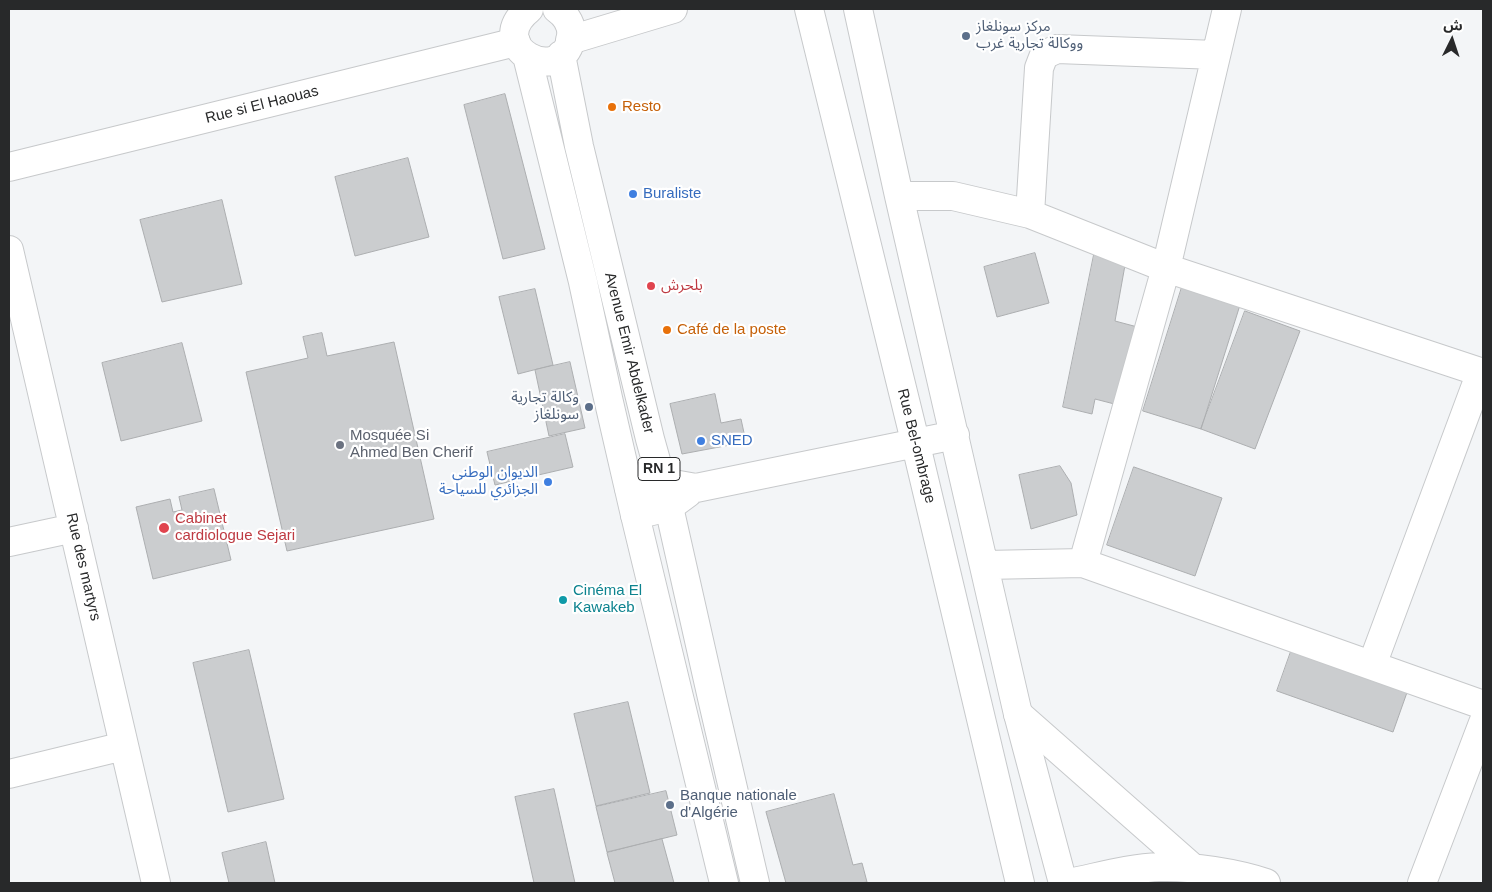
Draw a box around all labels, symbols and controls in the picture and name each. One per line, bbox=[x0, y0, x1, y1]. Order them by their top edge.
north arrow bbox=[1427, 15, 1477, 65]
text: ش bbox=[1443, 16, 1463, 34]
place label: مركز سونلغاز ووكالة تجارية غرب bbox=[976, 18, 1083, 53]
marker: مركز سونلغاز ووكالة تجارية غرب bbox=[960, 30, 972, 42]
street label: Rue si El Haouas bbox=[204, 82, 320, 128]
place label: Resto bbox=[622, 98, 661, 116]
marker: Resto bbox=[606, 101, 618, 113]
place label: Buraliste bbox=[643, 185, 701, 203]
marker: Buraliste bbox=[627, 188, 639, 200]
street label: Avenue Emir Abdelkader bbox=[600, 270, 658, 436]
place label: بلحرش bbox=[661, 277, 703, 295]
marker: بلحرش bbox=[645, 280, 657, 292]
place label: Café de la poste bbox=[677, 321, 786, 339]
marker: Café de la poste bbox=[661, 324, 673, 336]
street label: Rue Bel-ombrage bbox=[893, 387, 939, 505]
place label: وكالة تجارية سونلغاز bbox=[511, 389, 579, 424]
marker: وكالة تجارية سونلغاز bbox=[583, 401, 595, 413]
place label: Mosquée Si Ahmed Ben Cherif bbox=[350, 427, 473, 462]
place label: SNED bbox=[711, 432, 753, 450]
marker: SNED bbox=[695, 435, 707, 447]
marker: Mosquée Si Ahmed Ben Cherif bbox=[334, 439, 346, 451]
road number: RN 1 bbox=[638, 458, 680, 480]
place label: الديوان الوطني الجزائري للسياحة bbox=[439, 464, 538, 499]
marker: الديوان الوطني الجزائري للسياحة bbox=[542, 476, 554, 488]
place label: Cabinet cardiologue Sejari bbox=[175, 510, 295, 545]
street label: Rue des martyrs bbox=[62, 511, 104, 623]
marker: Cabinet cardiologue Sejari bbox=[157, 521, 171, 535]
place label: Cinéma El Kawakeb bbox=[573, 582, 642, 617]
marker: Cinéma El Kawakeb bbox=[557, 594, 569, 606]
place label: Banque nationale d'Algérie bbox=[680, 787, 797, 822]
marker: Banque nationale d'Algérie bbox=[664, 799, 676, 811]

